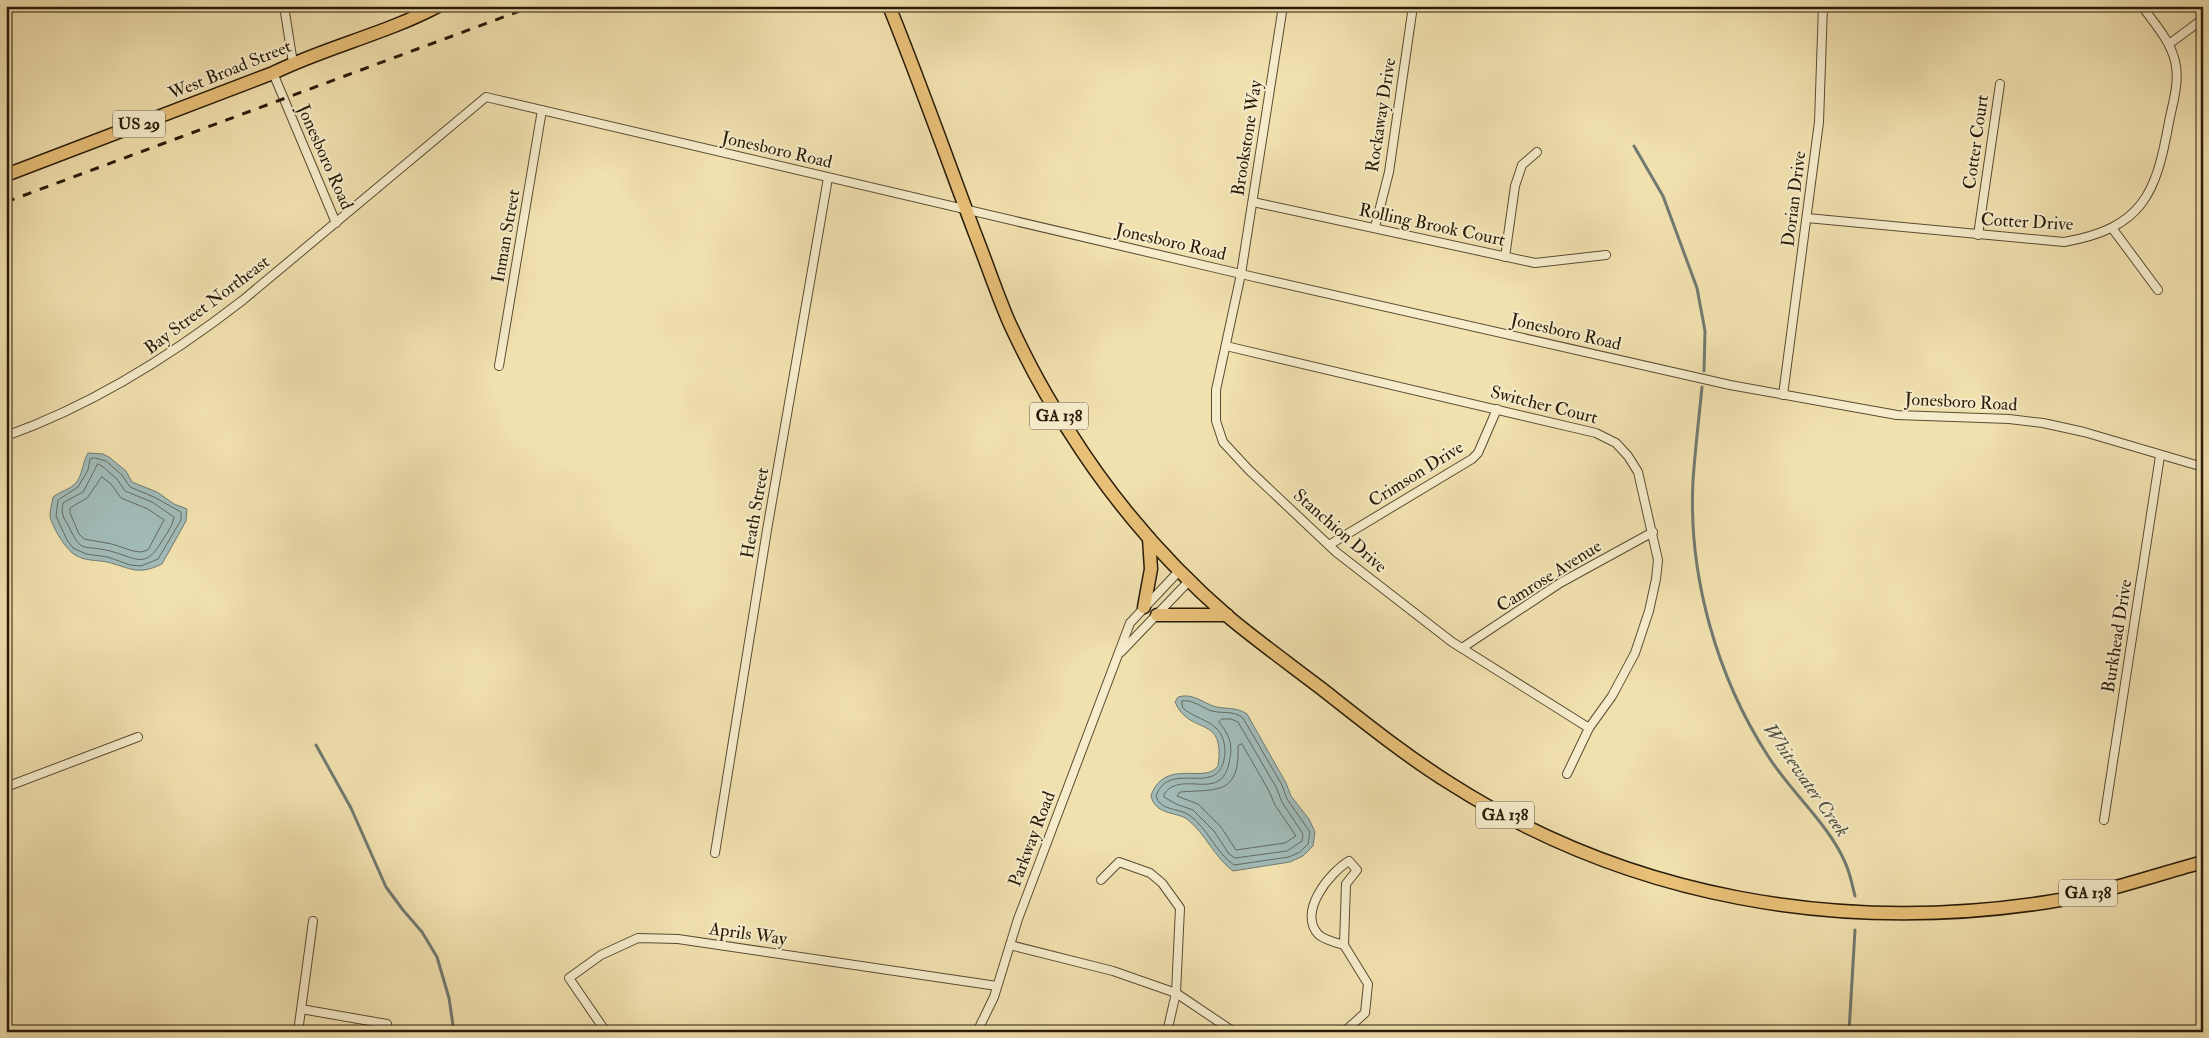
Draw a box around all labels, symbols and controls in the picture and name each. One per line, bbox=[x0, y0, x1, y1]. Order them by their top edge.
street label: West Broad Street bbox=[164, 35, 295, 105]
street label: Rockaway Drive bbox=[1361, 56, 1401, 174]
street label: Brookstone Way bbox=[1226, 77, 1268, 198]
street label: Cotter Court bbox=[1958, 93, 1994, 191]
street label: Jonesboro Road bbox=[291, 100, 359, 213]
road number: US 29 bbox=[113, 110, 165, 138]
street label: Jonesboro Road bbox=[718, 126, 835, 174]
street label: Dorian Drive bbox=[1777, 149, 1811, 248]
street label: Inman Street bbox=[486, 187, 526, 284]
street label: Rolling Brook Court bbox=[1357, 198, 1507, 252]
street label: Cotter Drive bbox=[1980, 208, 2074, 236]
street label: Jonesboro Road bbox=[1112, 218, 1229, 266]
street label: Bay Street Northeast bbox=[140, 250, 274, 360]
street label: Jonesboro Road bbox=[1507, 308, 1624, 356]
street label: Switcher Court bbox=[1488, 381, 1600, 429]
street label: Jonesboro Road bbox=[1903, 388, 2018, 416]
road number: GA 138 bbox=[1030, 402, 1088, 430]
street label: Crimson Drive bbox=[1364, 435, 1468, 512]
street label: Heath Street bbox=[736, 466, 774, 560]
street label: Stanchion Drive bbox=[1288, 484, 1392, 578]
street label: Camrose Avenue bbox=[1492, 534, 1606, 617]
street label: Burkhead Drive bbox=[2097, 577, 2137, 694]
water label: Whitewater Creek bbox=[1758, 718, 1854, 842]
street label: Parkway Road bbox=[1003, 788, 1061, 890]
road number: GA 138 bbox=[1476, 802, 1534, 828]
road number: GA 138 bbox=[2059, 880, 2117, 906]
street label: Aprils Way bbox=[707, 917, 789, 951]

